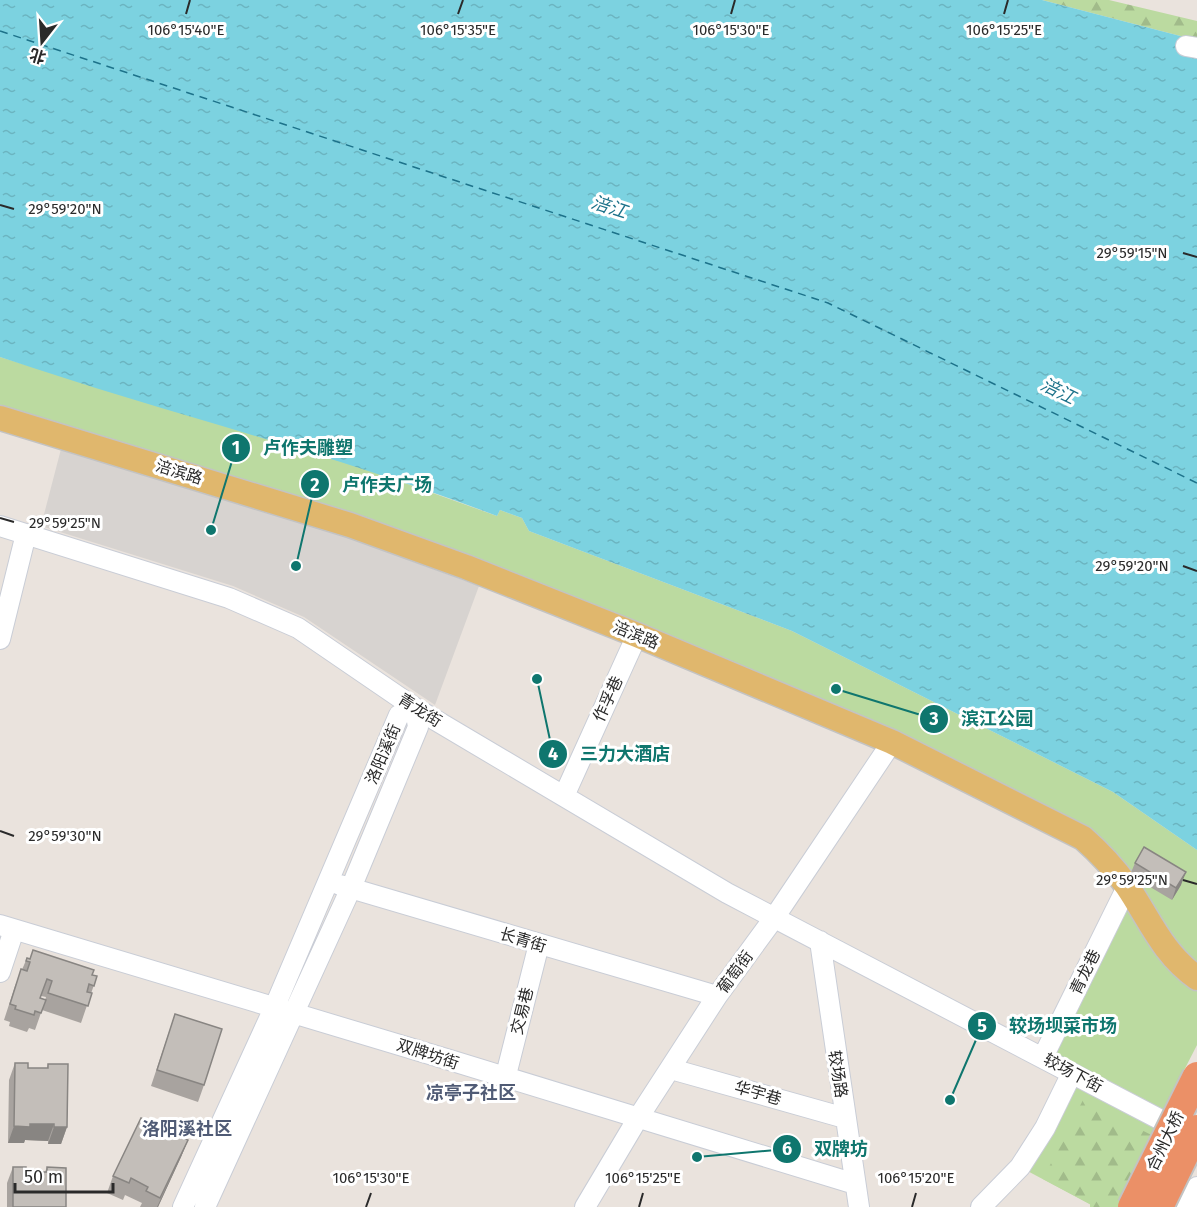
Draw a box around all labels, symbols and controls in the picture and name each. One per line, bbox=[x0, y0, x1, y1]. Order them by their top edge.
north arrow bbox=[12, 12, 72, 72]
text: 106°15'40"E bbox=[147, 21, 225, 39]
text: 106°15'35"E bbox=[420, 21, 496, 39]
text: 106°15'30"E bbox=[692, 21, 770, 39]
text: 106°15'25"E bbox=[966, 21, 1042, 39]
text: 北 bbox=[27, 44, 48, 67]
water label: 涪江 bbox=[588, 191, 631, 224]
text: 29°59'20"N bbox=[28, 200, 102, 218]
text: 29°59'15"N bbox=[1096, 244, 1168, 262]
water label: 涪江 bbox=[1037, 373, 1081, 410]
callout: 卢作夫雕塑 bbox=[221, 430, 365, 466]
text: 1 bbox=[232, 437, 240, 459]
text: 卢作夫雕塑 bbox=[263, 437, 353, 459]
street label: 涪滨路 bbox=[153, 456, 205, 488]
callout: 卢作夫广场 bbox=[300, 466, 444, 502]
text: 2 bbox=[310, 474, 320, 496]
text: 卢作夫广场 bbox=[342, 474, 432, 496]
text: 29°59'25"N bbox=[29, 514, 101, 532]
text: 29°59'20"N bbox=[1095, 557, 1169, 575]
street label: 涪滨路 bbox=[610, 617, 662, 653]
street label: 作孚巷 bbox=[589, 673, 627, 725]
street label: 青龙街 bbox=[395, 689, 445, 731]
callout: 滨江公园 bbox=[919, 701, 1045, 737]
text: 3 bbox=[928, 708, 939, 730]
text: 滨江公园 bbox=[961, 708, 1033, 730]
street label: 洛阳溪街 bbox=[362, 721, 404, 787]
callout: 三力大酒店 bbox=[538, 736, 682, 772]
text: 4 bbox=[548, 743, 558, 765]
text: 三力大酒店 bbox=[580, 743, 670, 765]
text: 29°59'30"N bbox=[28, 827, 102, 845]
text: 29°59'25"N bbox=[1096, 871, 1168, 889]
street label: 长青街 bbox=[497, 924, 549, 956]
street label: 青龙巷 bbox=[1066, 946, 1104, 998]
street label: 葡萄街 bbox=[713, 947, 757, 997]
street label: 交易巷 bbox=[507, 985, 537, 1037]
callout: 较场坝菜市场 bbox=[967, 1008, 1129, 1044]
text: 5 bbox=[977, 1015, 987, 1037]
text: 较场坝菜市场 bbox=[1009, 1015, 1117, 1037]
street label: 双牌坊街 bbox=[395, 1035, 461, 1073]
street label: 较场路 bbox=[825, 1049, 851, 1099]
street label: 较场下街 bbox=[1040, 1050, 1106, 1096]
street label: 华宇巷 bbox=[732, 1077, 784, 1109]
district label: 凉亭子社区 bbox=[426, 1082, 516, 1104]
street label: 合州大桥 bbox=[1142, 1108, 1188, 1174]
district label: 洛阳溪社区 bbox=[142, 1118, 232, 1140]
callout: 双牌坊 bbox=[772, 1131, 880, 1167]
text: 6 bbox=[782, 1138, 792, 1160]
text: 双牌坊 bbox=[814, 1138, 868, 1160]
scale bar bbox=[15, 1156, 112, 1194]
text: 50 m bbox=[24, 1166, 63, 1188]
text: 106°15'30"E bbox=[332, 1169, 410, 1187]
text: 106°15'25"E bbox=[605, 1169, 681, 1187]
text: 106°15'20"E bbox=[877, 1169, 955, 1187]

